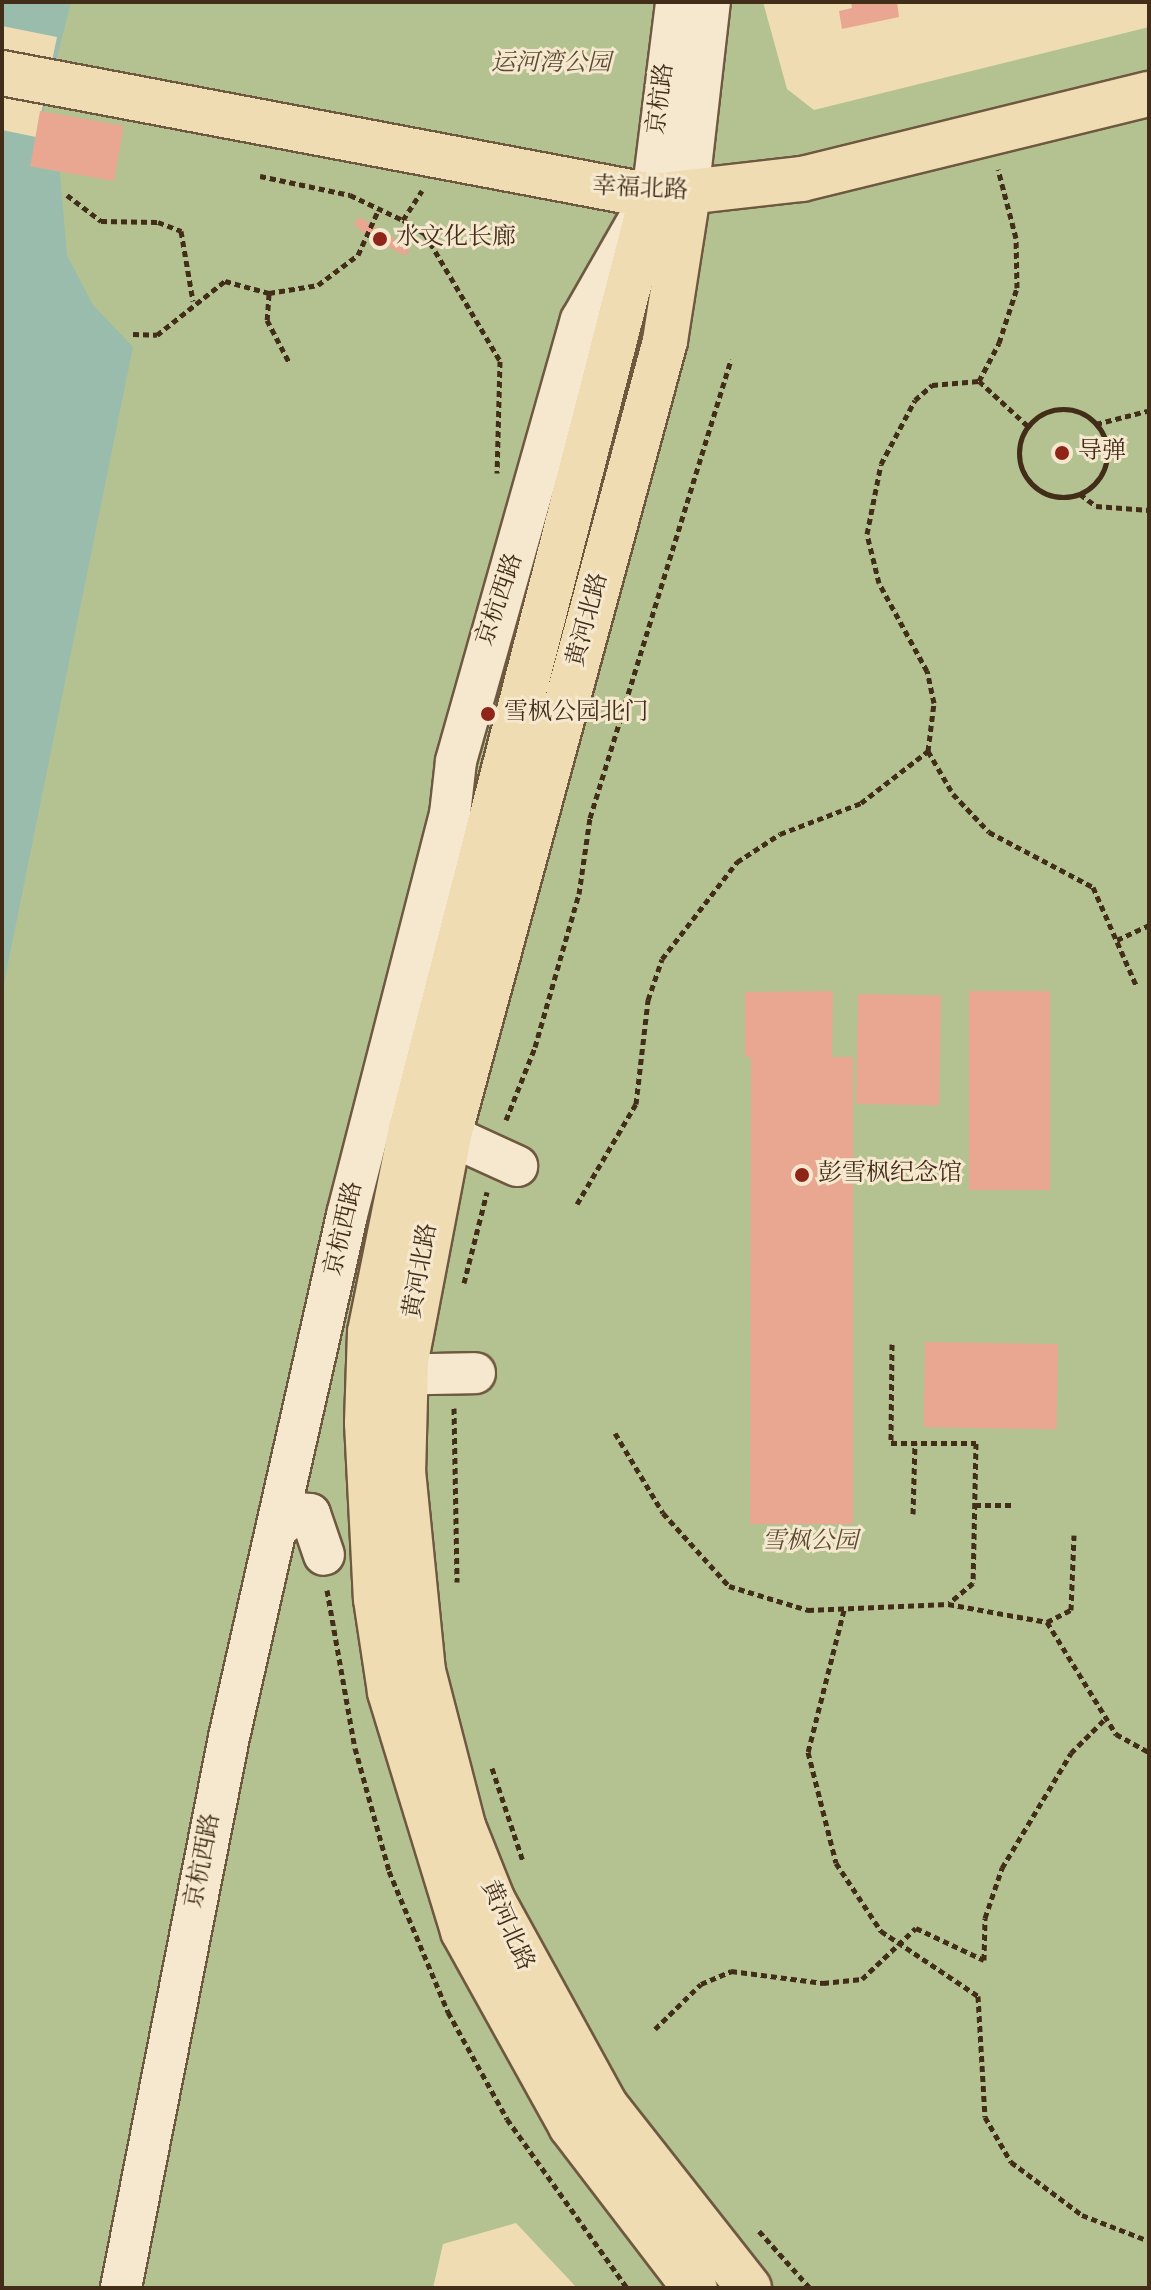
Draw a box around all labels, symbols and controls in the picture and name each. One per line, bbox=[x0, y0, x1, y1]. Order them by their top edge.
park label: 运河湾公园 bbox=[491, 51, 611, 79]
street label: 京杭路 bbox=[643, 62, 681, 136]
street label: 幸福北路 bbox=[591, 173, 689, 207]
place label: 水文化长廊 bbox=[396, 225, 516, 253]
marker: 水文化长廊 bbox=[371, 230, 389, 248]
place label: 导弹 bbox=[1078, 439, 1126, 467]
marker: 导弹 bbox=[1053, 444, 1071, 462]
street label: 京杭西路 bbox=[472, 550, 530, 650]
street label: 黄河北路 bbox=[563, 570, 615, 670]
place label: 雪枫公园北门 bbox=[504, 700, 648, 728]
marker: 雪枫公园北门 bbox=[479, 705, 497, 723]
place label: 彭雪枫纪念馆 bbox=[818, 1161, 962, 1189]
marker: 彭雪枫纪念馆 bbox=[793, 1166, 811, 1184]
street label: 京杭西路 bbox=[320, 1179, 370, 1279]
street label: 黄河北路 bbox=[399, 1221, 445, 1321]
park label: 雪枫公园 bbox=[762, 1529, 858, 1557]
street label: 京杭西路 bbox=[181, 1811, 227, 1911]
street label: 黄河北路 bbox=[473, 1876, 539, 1976]

